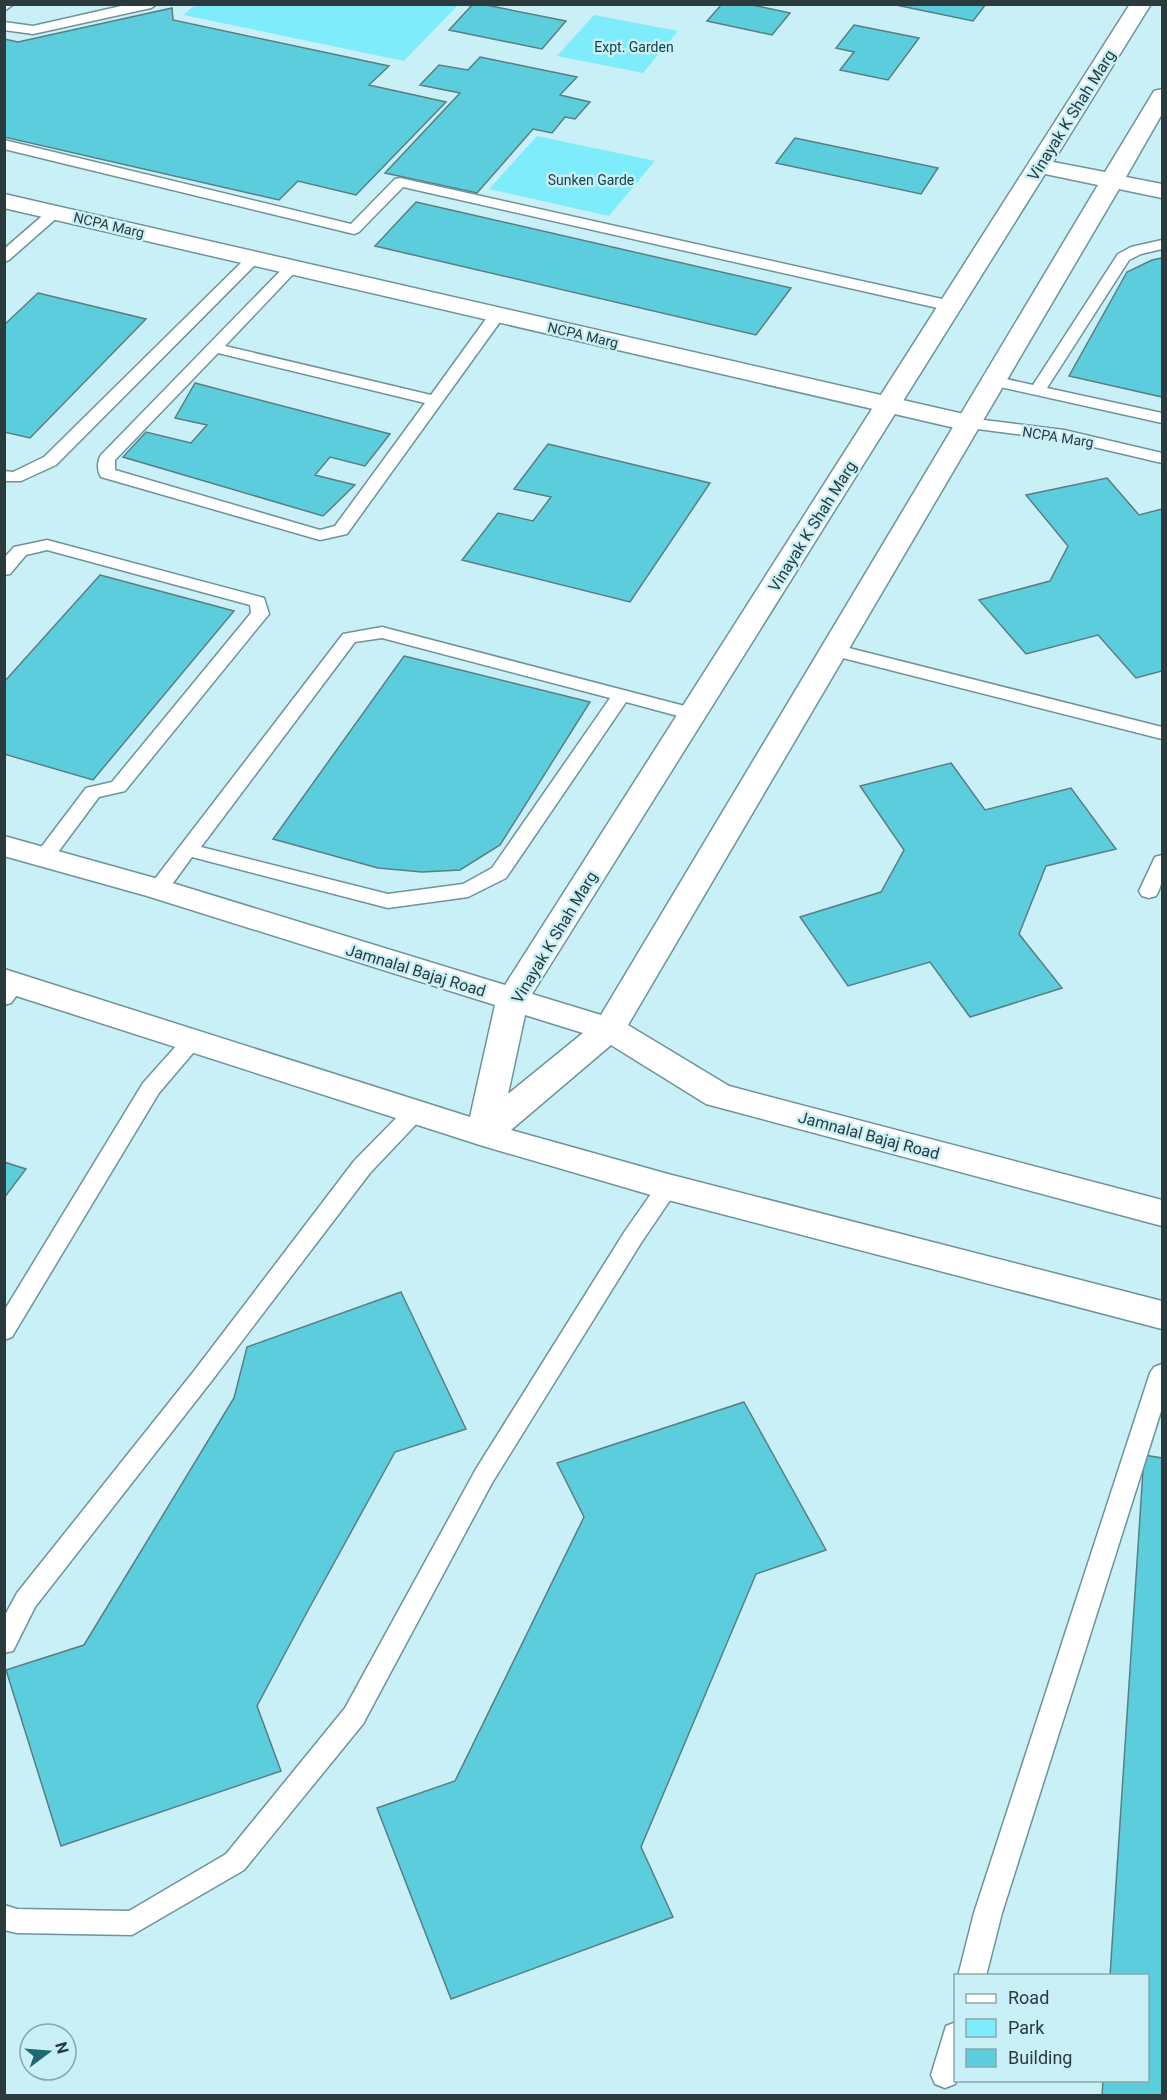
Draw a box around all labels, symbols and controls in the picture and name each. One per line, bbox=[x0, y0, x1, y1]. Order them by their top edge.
park label: Expt. Garden bbox=[594, 39, 674, 55]
street label: Vinayak K Shah Marg bbox=[1023, 46, 1119, 184]
park label: Sunken Garde bbox=[548, 172, 634, 188]
street label: NCPA Marg bbox=[72, 209, 146, 241]
street label: NCPA Marg bbox=[546, 319, 620, 351]
street label: NCPA Marg bbox=[1021, 423, 1095, 451]
street label: Vinayak K Shah Marg bbox=[764, 457, 860, 595]
street label: Vinayak K Shah Marg bbox=[508, 868, 601, 1007]
street label: Jamnalal Bajaj Road bbox=[344, 940, 488, 1001]
street label: Jamnalal Bajaj Road bbox=[796, 1108, 941, 1163]
legend bbox=[954, 1974, 1149, 2082]
text: Road bbox=[1008, 1987, 1049, 2008]
text: Park bbox=[1008, 2017, 1045, 2038]
north arrow bbox=[18, 2022, 78, 2082]
text: N bbox=[51, 2040, 73, 2056]
text: Building bbox=[1008, 2047, 1072, 2068]

